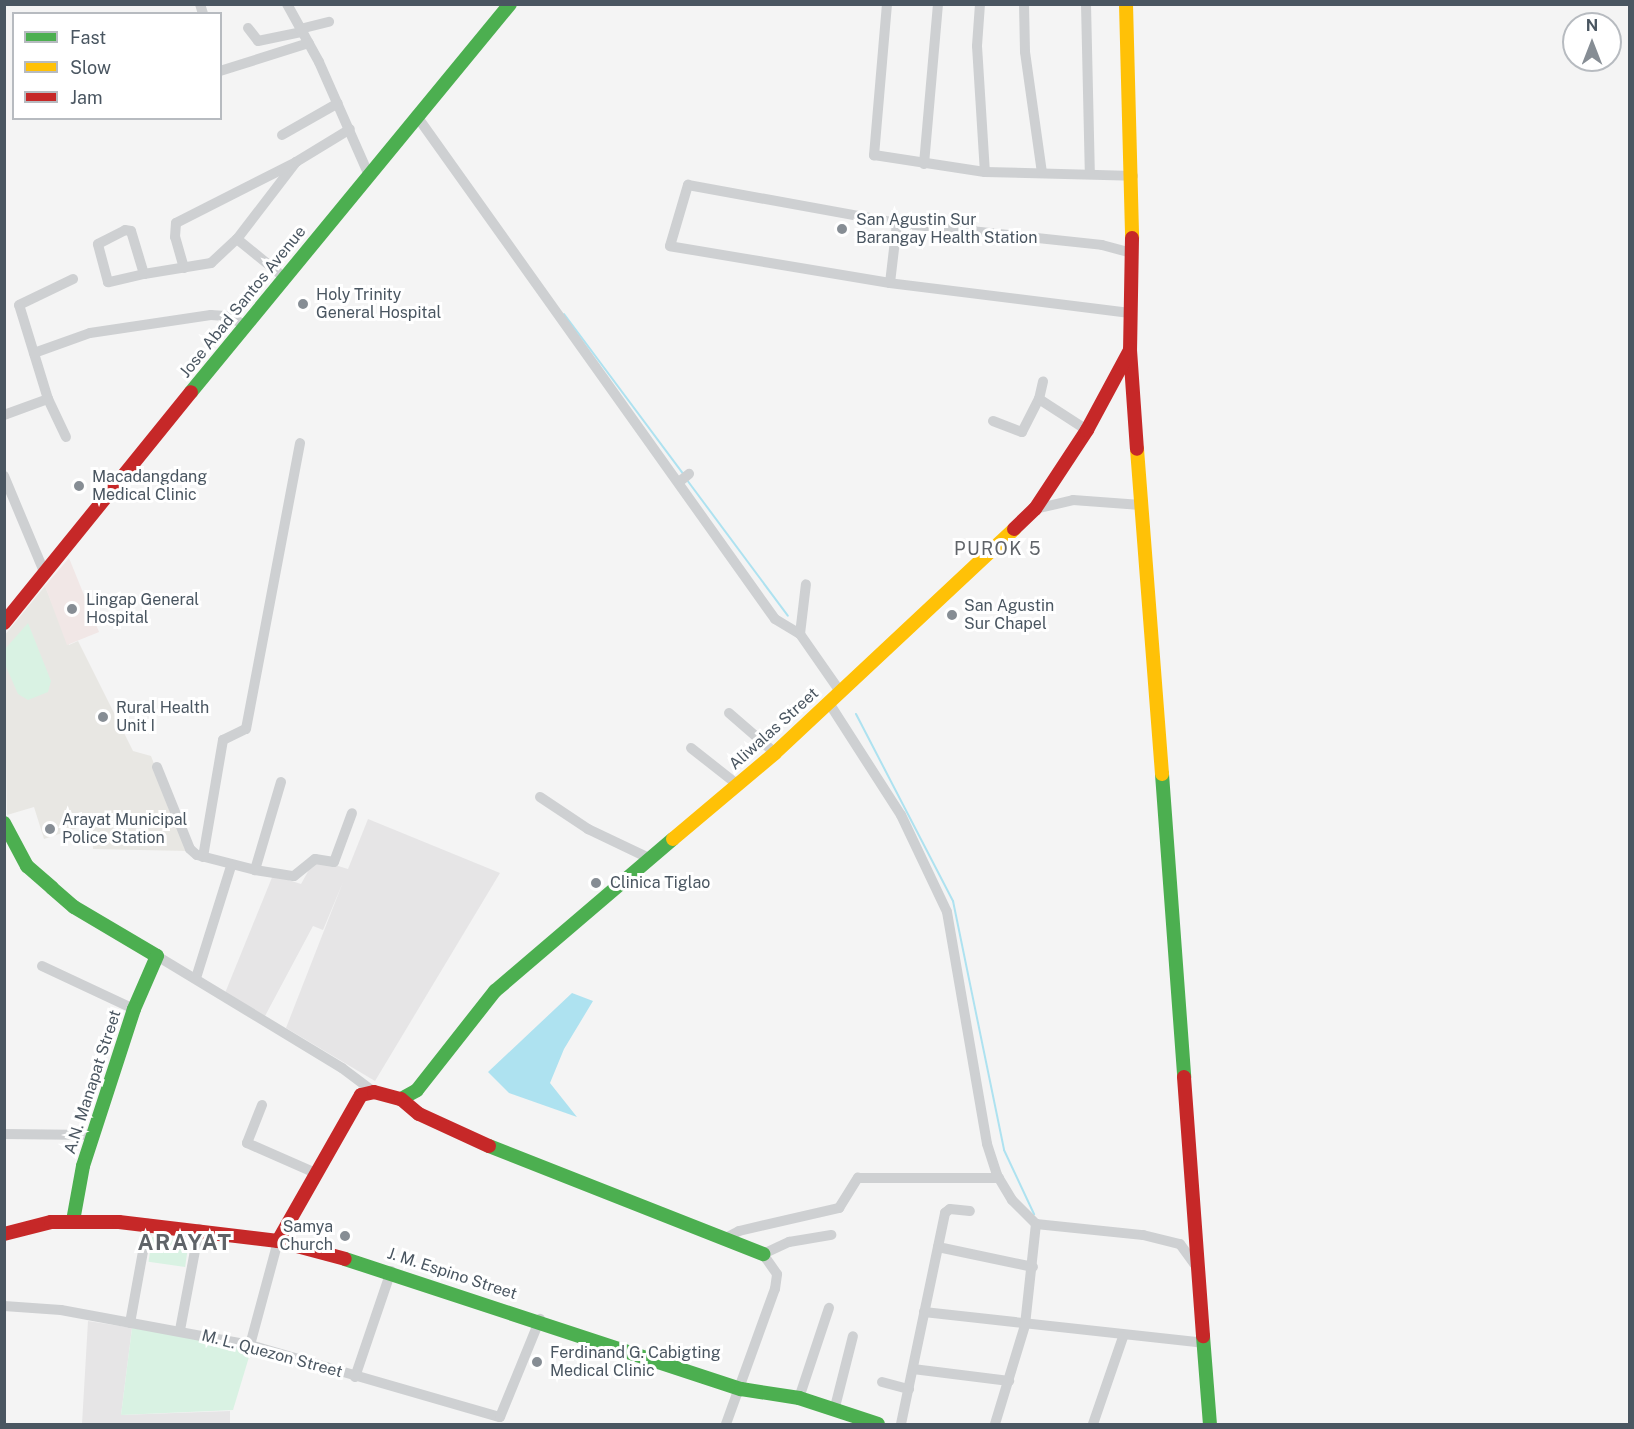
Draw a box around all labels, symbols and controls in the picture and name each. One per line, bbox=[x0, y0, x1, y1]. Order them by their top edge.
legend bbox=[12, 12, 222, 120]
north arrow bbox=[1562, 12, 1622, 72]
text: N bbox=[1586, 16, 1598, 35]
text: Fast bbox=[70, 27, 106, 48]
text: Slow bbox=[70, 57, 111, 78]
text: Jam bbox=[70, 87, 103, 108]
place label: San Agustin Sur Barangay Health Station bbox=[856, 210, 1037, 248]
marker: San Agustin Sur Barangay Health Station bbox=[833, 220, 851, 238]
street label: Jose Abad Santos Avenue bbox=[176, 222, 310, 382]
place label: Holy Trinity General Hospital bbox=[316, 285, 441, 323]
marker: Holy Trinity General Hospital bbox=[294, 295, 312, 313]
place label: Macadangdang Medical Clinic bbox=[92, 467, 207, 505]
marker: Macadangdang Medical Clinic bbox=[70, 477, 88, 495]
district label: PUROK 5 bbox=[954, 538, 1042, 560]
place label: Lingap General Hospital bbox=[86, 590, 199, 628]
place label: San Agustin Sur Chapel bbox=[964, 596, 1054, 634]
marker: Lingap General Hospital bbox=[63, 600, 81, 618]
marker: San Agustin Sur Chapel bbox=[945, 608, 959, 622]
street label: Aliwalas Street bbox=[725, 684, 823, 774]
place label: Rural Health Unit I bbox=[116, 698, 209, 736]
marker: Rural Health Unit I bbox=[94, 708, 112, 726]
place label: Arayat Municipal Police Station bbox=[62, 810, 187, 848]
marker: Arayat Municipal Police Station bbox=[43, 822, 57, 836]
place label: Clinica Tiglao bbox=[610, 873, 710, 893]
marker: Clinica Tiglao bbox=[587, 874, 605, 892]
street label: A.N. Manapat Street bbox=[61, 1008, 125, 1156]
place label: Samya Church bbox=[279, 1217, 333, 1255]
marker: Samya Church bbox=[338, 1229, 352, 1243]
district label: ARAYAT bbox=[138, 1230, 232, 1256]
street label: J. M. Espino Street bbox=[385, 1244, 519, 1304]
street label: M. L. Quezon Street bbox=[199, 1326, 345, 1382]
place label: Ferdinand G. Cabigting Medical Clinic bbox=[550, 1343, 721, 1381]
marker: Ferdinand G. Cabigting Medical Clinic bbox=[528, 1353, 546, 1371]

